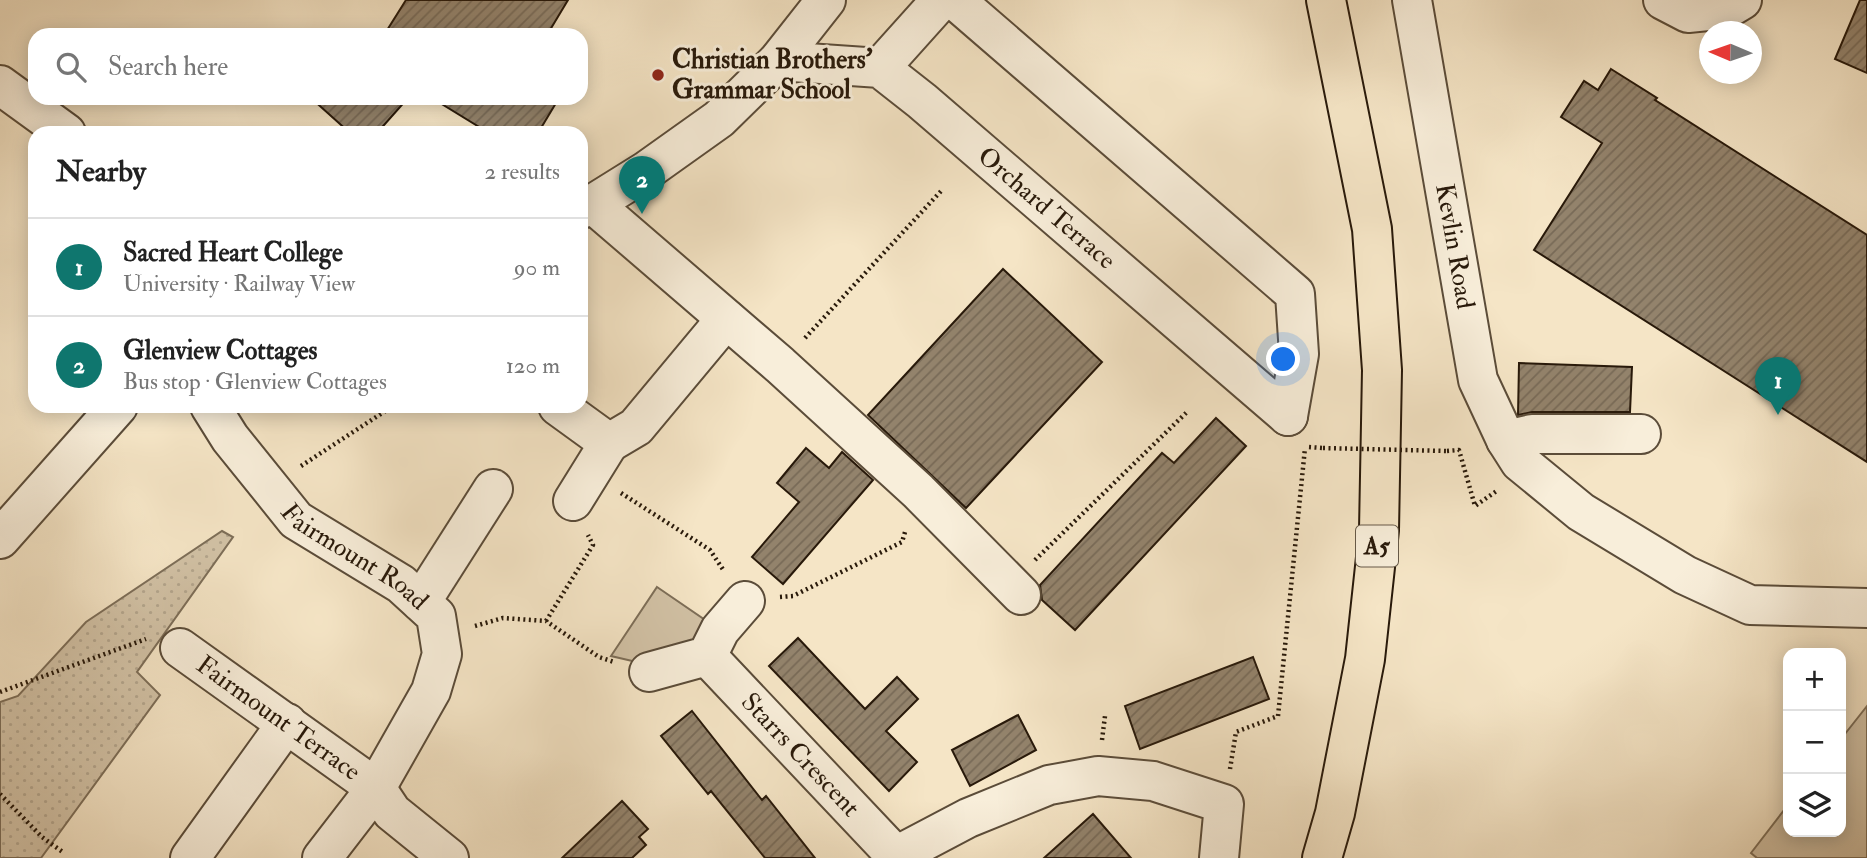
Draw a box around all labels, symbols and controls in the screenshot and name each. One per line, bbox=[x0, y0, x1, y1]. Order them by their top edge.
north arrow bbox=[1699, 21, 1762, 84]
search box bbox=[28, 28, 588, 105]
place label: Christian Brothers' Grammar School bbox=[672, 44, 873, 106]
icon: search bbox=[52, 48, 90, 86]
text: Search here bbox=[108, 51, 228, 83]
marker: Christian Brothers' Grammar School bbox=[650, 67, 666, 83]
street label: Orchard Terrace bbox=[971, 140, 1122, 276]
text: Nearby bbox=[56, 153, 146, 190]
pin: 2 bbox=[619, 156, 665, 214]
text: 2 results bbox=[485, 157, 560, 186]
street label: Kevlin Road bbox=[1428, 181, 1481, 312]
text: Sacred Heart College bbox=[123, 237, 343, 269]
text: 1 bbox=[75, 253, 83, 282]
text: 90 m bbox=[514, 253, 560, 282]
text: University · Railway View bbox=[123, 269, 355, 298]
text: Glenview Cottages bbox=[123, 335, 317, 367]
your location bbox=[1266, 342, 1300, 376]
text: 2 bbox=[73, 351, 85, 380]
text: 120 m bbox=[506, 351, 560, 380]
pin: 1 bbox=[1755, 357, 1801, 415]
text: Bus stop · Glenview Cottages bbox=[123, 367, 387, 396]
street label: Fairmount Road bbox=[273, 497, 435, 617]
road number: A5 bbox=[1356, 526, 1398, 566]
map controls bbox=[1783, 648, 1846, 837]
button: + bbox=[1783, 648, 1846, 711]
street label: Fairmount Terrace bbox=[190, 649, 367, 788]
street label: Starrs Crescent bbox=[734, 686, 867, 824]
button: − bbox=[1783, 711, 1846, 774]
button: layers bbox=[1783, 774, 1846, 837]

